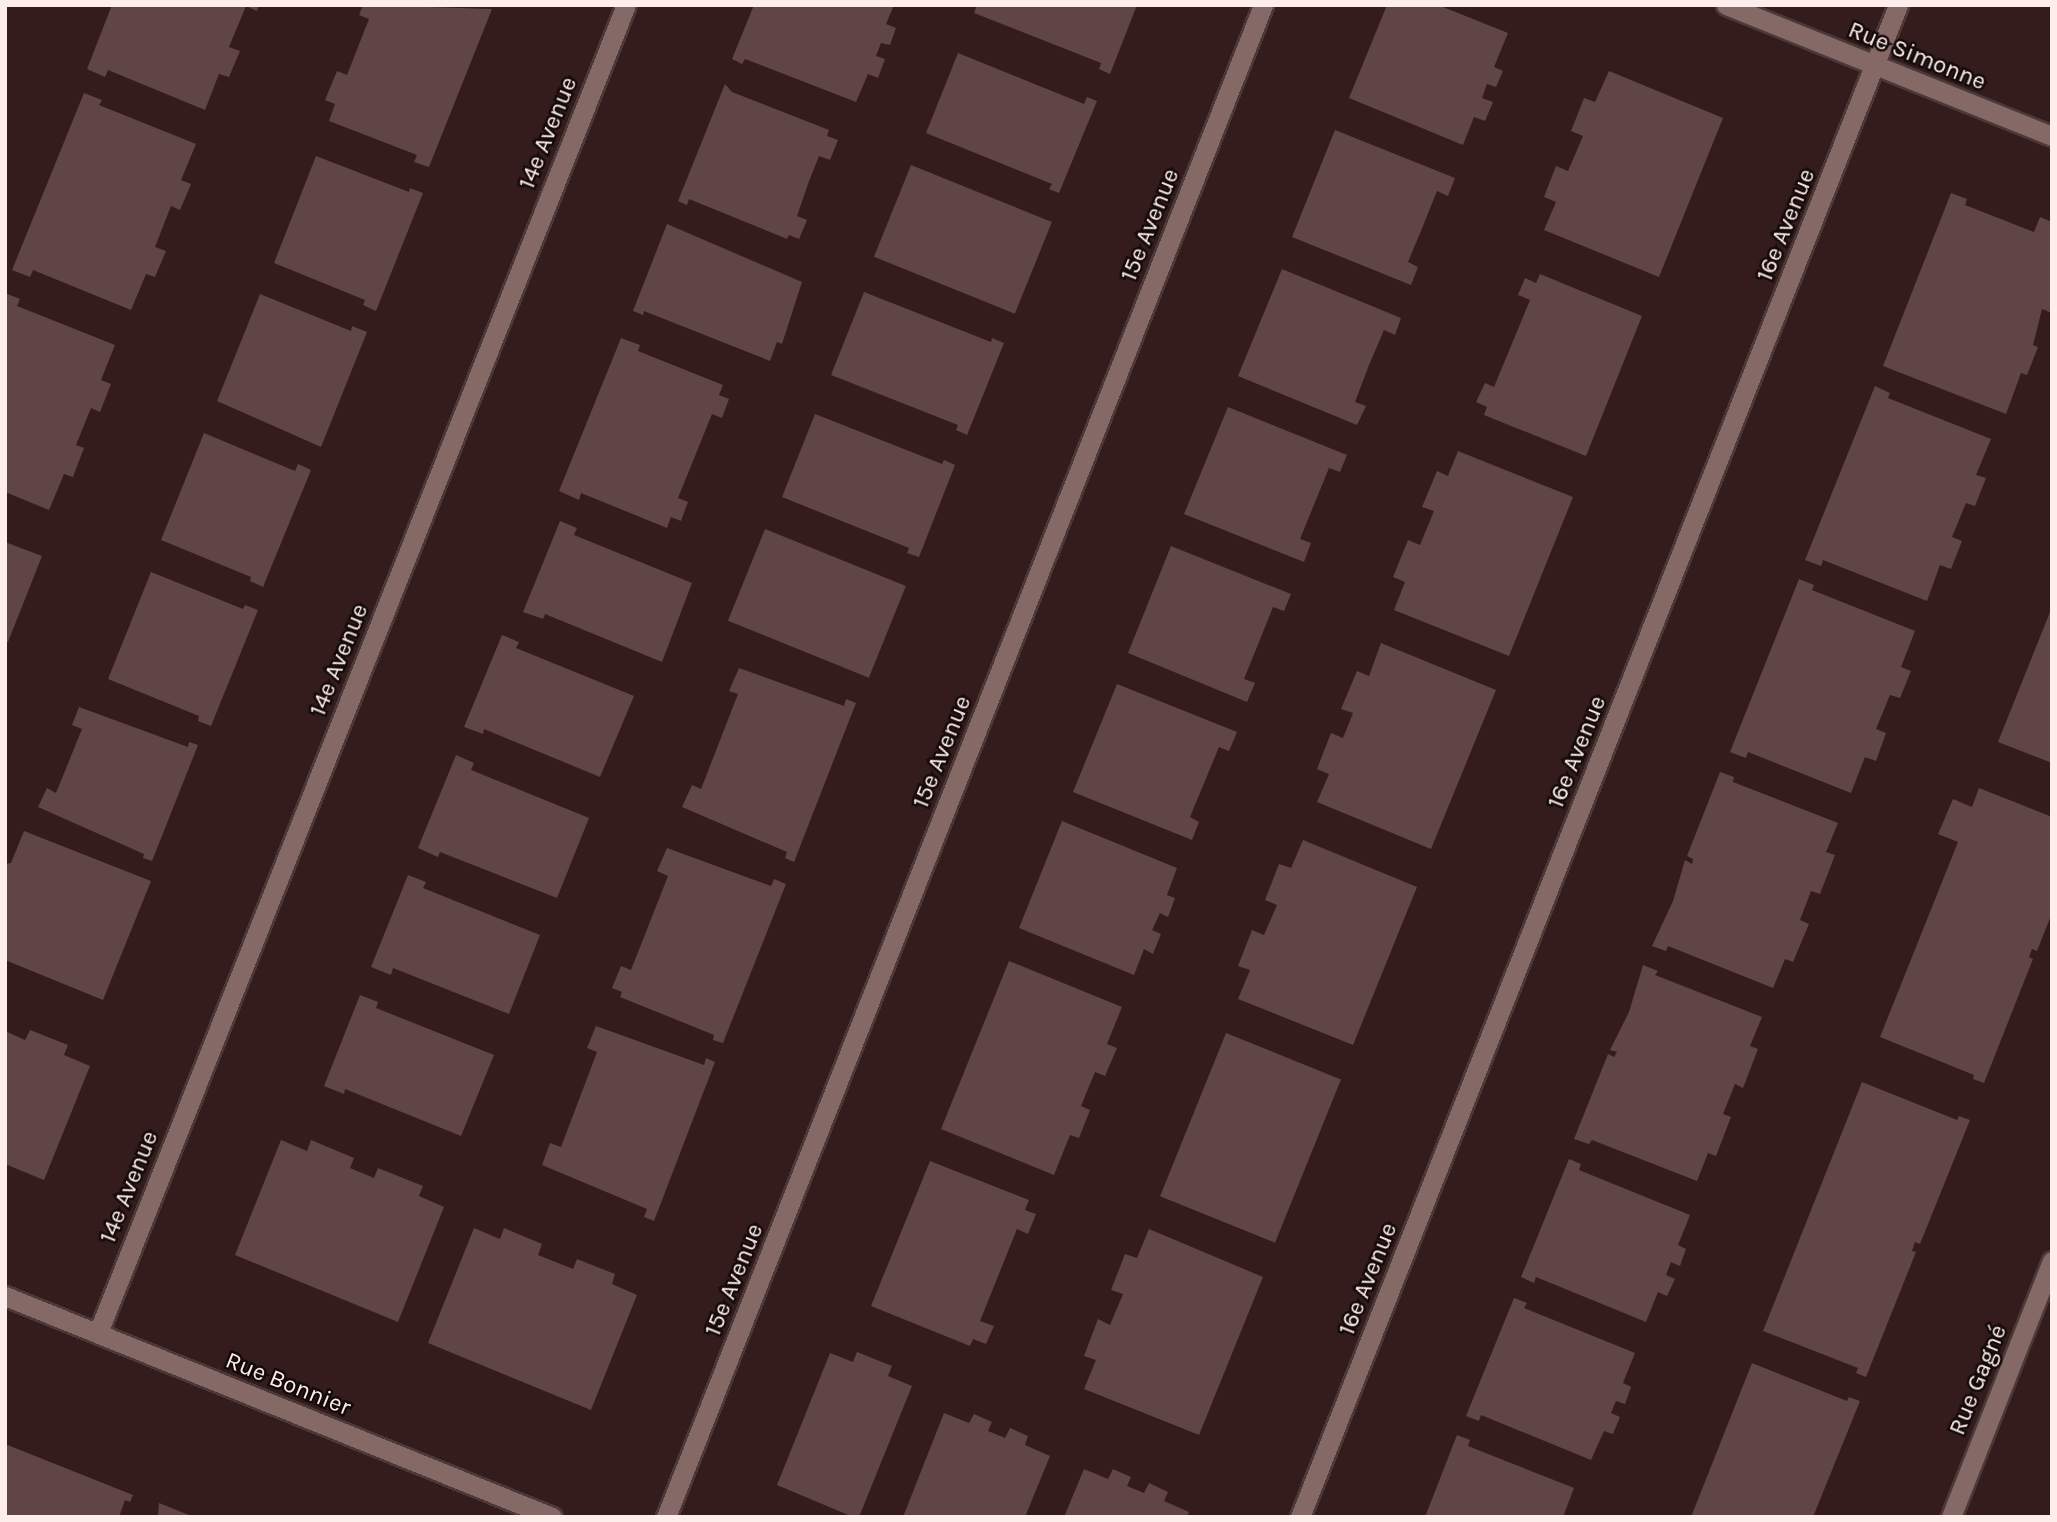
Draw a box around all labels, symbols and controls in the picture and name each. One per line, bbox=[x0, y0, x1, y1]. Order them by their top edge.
street label: Rue Simonne bbox=[1844, 15, 1990, 97]
street label: 14e Avenue bbox=[512, 73, 584, 193]
street label: 15e Avenue bbox=[1114, 165, 1186, 285]
street label: 16e Avenue bbox=[1750, 165, 1822, 285]
street label: 14e Avenue bbox=[303, 600, 375, 720]
street label: 15e Avenue bbox=[906, 692, 978, 812]
street label: 16e Avenue bbox=[1541, 692, 1613, 812]
street label: 14e Avenue bbox=[93, 1127, 165, 1247]
street label: 16e Avenue bbox=[1332, 1219, 1404, 1339]
street label: 15e Avenue bbox=[698, 1220, 770, 1340]
street label: Rue Gagné bbox=[1943, 1321, 2013, 1439]
street label: Rue Bonnier bbox=[221, 1346, 355, 1422]

